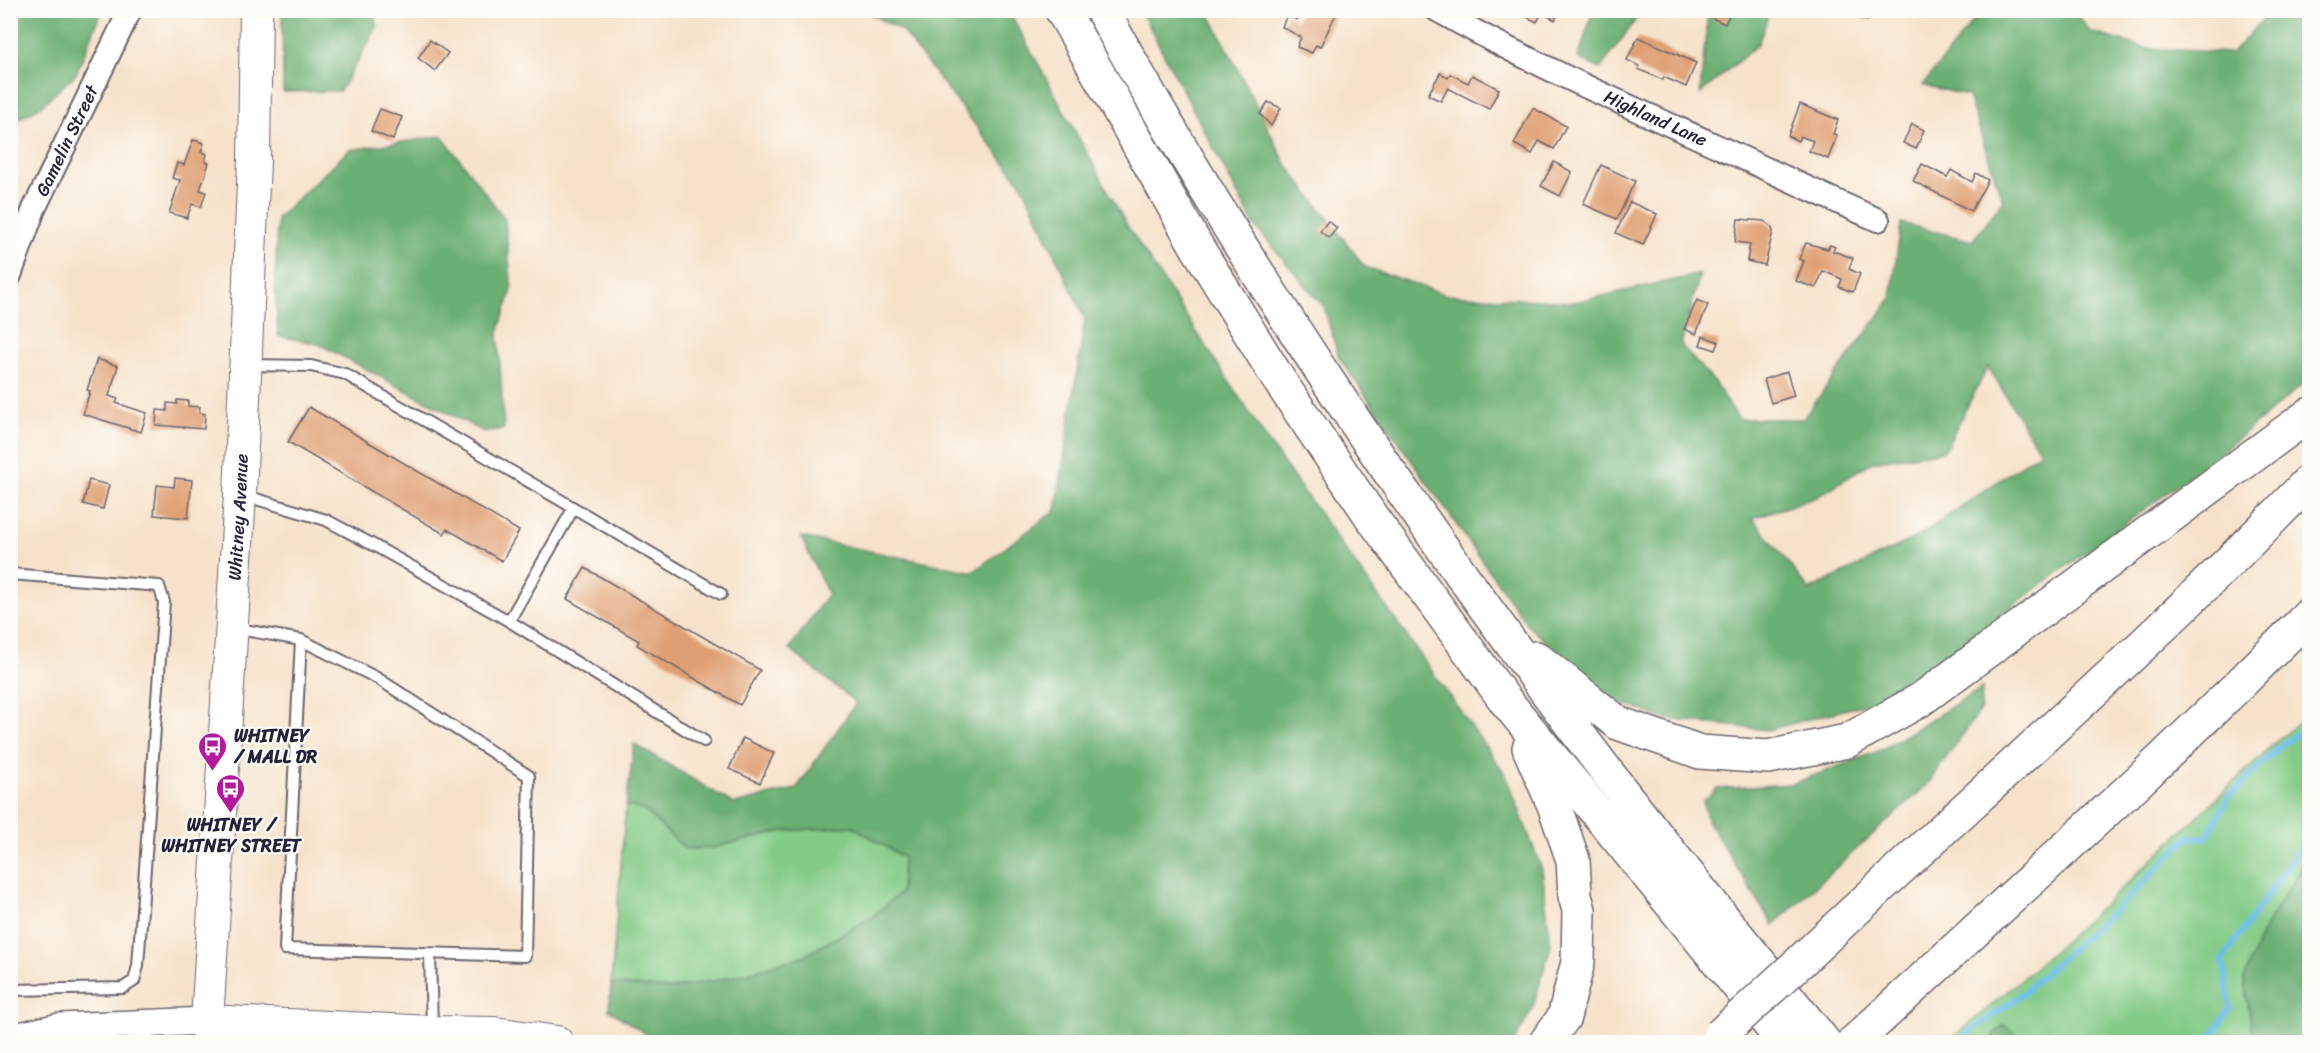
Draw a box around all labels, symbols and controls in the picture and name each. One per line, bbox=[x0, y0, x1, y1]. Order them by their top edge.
street label: Gamelin Street bbox=[26, 79, 108, 202]
street label: Highland Lane bbox=[1598, 81, 1713, 156]
street label: Whitney Avenue bbox=[219, 453, 258, 581]
place label: WHITNEY / MALL DR bbox=[233, 720, 317, 773]
bus stop icon: WHITNEY / MALL DR bbox=[197, 730, 229, 772]
bus stop icon: WHITNEY / WHITNEY STREET bbox=[215, 772, 247, 814]
place label: WHITNEY / WHITNEY STREET bbox=[161, 809, 303, 862]

